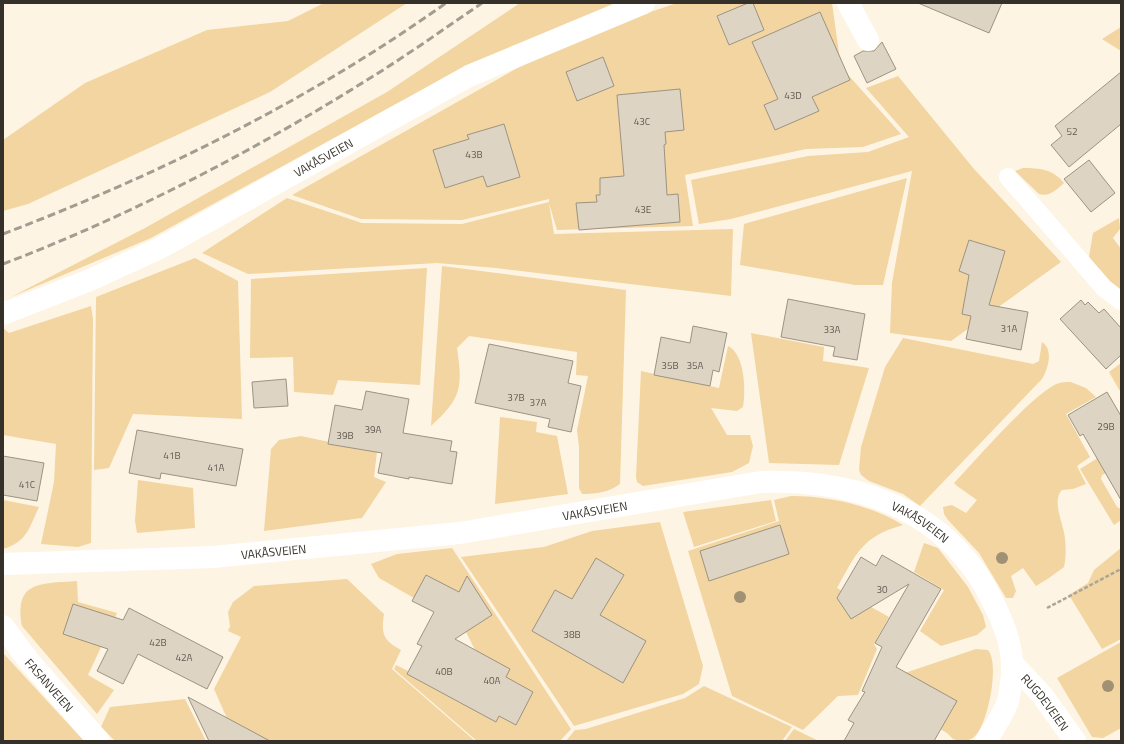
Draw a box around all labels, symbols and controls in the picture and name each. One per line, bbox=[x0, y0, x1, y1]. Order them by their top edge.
house number: 43D bbox=[784, 88, 802, 103]
house number: 43C bbox=[634, 114, 651, 129]
house number: 52 bbox=[1066, 124, 1078, 139]
street label: VAKÅSVEIEN bbox=[290, 133, 356, 181]
house number: 43B bbox=[465, 147, 483, 162]
house number: 43E bbox=[635, 202, 652, 217]
house number: 31A bbox=[1000, 321, 1018, 336]
house number: 33A bbox=[823, 322, 841, 337]
house number: 35B bbox=[661, 358, 679, 373]
house number: 35A bbox=[686, 358, 704, 373]
house number: 37B bbox=[507, 390, 525, 405]
house number: 37A bbox=[529, 395, 547, 410]
house number: 29B bbox=[1097, 419, 1115, 434]
house number: 39A bbox=[364, 422, 382, 437]
house number: 39B bbox=[336, 428, 354, 443]
house number: 41B bbox=[163, 448, 181, 463]
house number: 41A bbox=[207, 460, 225, 475]
house number: 41C bbox=[19, 477, 36, 492]
street label: VAKÅSVEIEN bbox=[561, 495, 629, 525]
street label: VAKÅSVEIEN bbox=[889, 496, 954, 547]
street label: VAKÅSVEIEN bbox=[240, 538, 307, 564]
house number: 30 bbox=[876, 582, 888, 597]
house number: 38B bbox=[563, 627, 581, 642]
house number: 42B bbox=[149, 635, 167, 650]
house number: 42A bbox=[175, 650, 193, 665]
street label: FASANVEIEN bbox=[21, 654, 79, 716]
house number: 40B bbox=[435, 664, 453, 679]
street label: RUGDEVEIEN bbox=[1017, 669, 1074, 734]
house number: 40A bbox=[483, 673, 501, 688]

